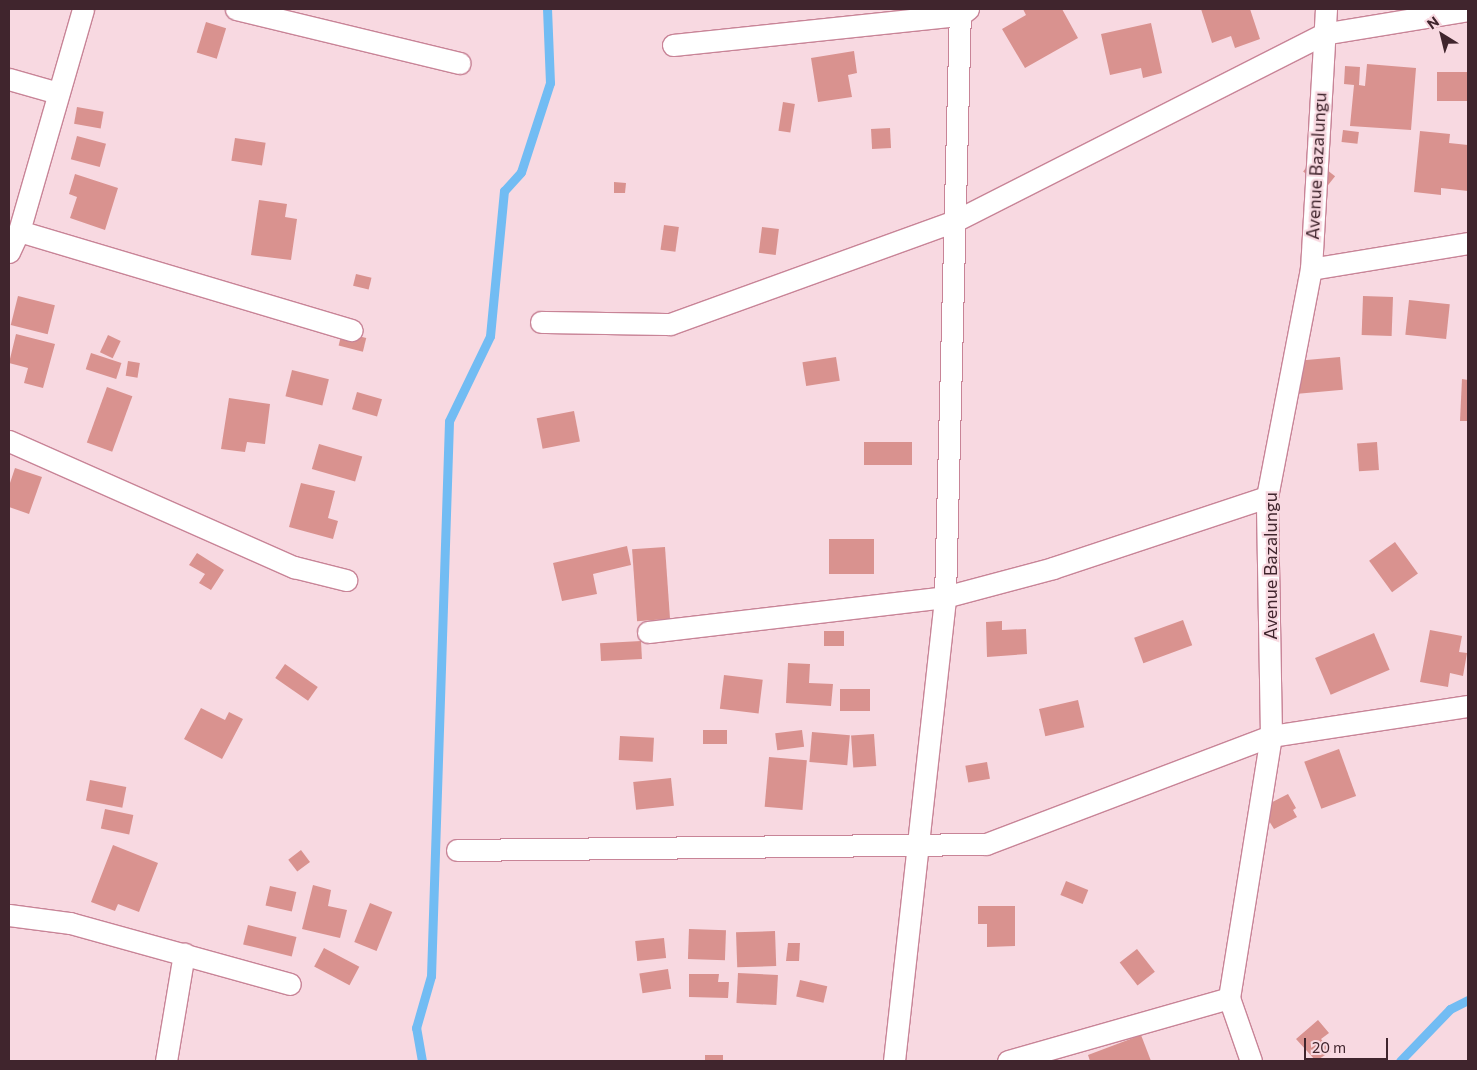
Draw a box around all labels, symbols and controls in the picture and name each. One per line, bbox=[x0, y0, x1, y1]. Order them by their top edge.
north arrow bbox=[1417, 10, 1467, 60]
text: N bbox=[1424, 12, 1442, 32]
street label: Avenue Bazalungu bbox=[1301, 92, 1331, 240]
street label: Avenue Bazalungu bbox=[1259, 492, 1281, 640]
scale bar bbox=[1307, 1028, 1391, 1060]
text: 20 m bbox=[1312, 1038, 1346, 1056]

